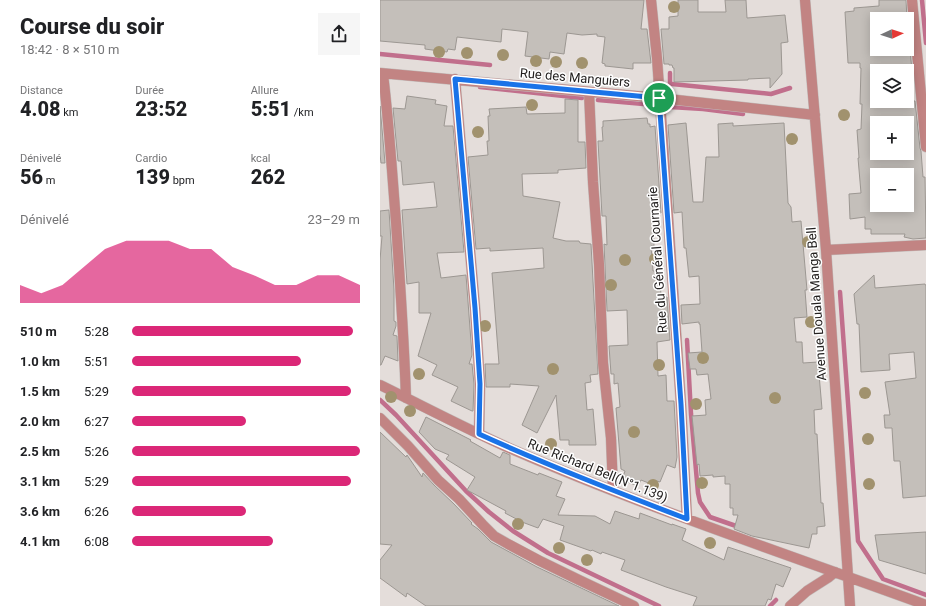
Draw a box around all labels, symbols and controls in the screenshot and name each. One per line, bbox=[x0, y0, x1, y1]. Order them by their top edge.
north arrow bbox=[870, 12, 914, 56]
map controls bbox=[870, 12, 914, 212]
button: share bbox=[318, 13, 360, 55]
text: Course du soir bbox=[20, 14, 164, 39]
text: 18:42 · 8 × 510 m bbox=[20, 42, 119, 57]
button: layers bbox=[870, 64, 914, 108]
street label: Rue des Manguiers bbox=[519, 65, 631, 90]
pin bbox=[642, 81, 676, 115]
text: Distance bbox=[20, 84, 63, 97]
text: Durée bbox=[135, 84, 164, 97]
text: Allure bbox=[251, 84, 279, 97]
icon: arrive bbox=[648, 87, 670, 109]
text: 4.08 bbox=[20, 97, 61, 121]
text: 23:52 bbox=[135, 97, 187, 121]
text: 5:51 bbox=[251, 97, 291, 121]
text: km bbox=[61, 106, 78, 119]
text: /km bbox=[291, 106, 314, 119]
button: + bbox=[870, 116, 914, 160]
text: Dénivelé bbox=[20, 152, 61, 165]
text: Cardio bbox=[135, 152, 167, 165]
text: kcal bbox=[251, 152, 271, 165]
text: 56 bbox=[20, 165, 43, 189]
text: 139 bbox=[135, 165, 170, 189]
text: 262 bbox=[251, 165, 285, 189]
button: − bbox=[870, 168, 914, 212]
text: m bbox=[43, 174, 55, 187]
text: bpm bbox=[170, 174, 195, 187]
street label: Rue du Général Cournarie bbox=[645, 186, 670, 334]
text: Dénivelé bbox=[20, 212, 69, 227]
text: 23–29 m bbox=[308, 212, 360, 227]
street label: Avenue Douala Manga Bell bbox=[804, 227, 829, 381]
text: 510 m bbox=[20, 324, 57, 339]
text: 5:28 bbox=[84, 324, 109, 339]
text: 1.0 km bbox=[20, 354, 60, 369]
text: 5:51 bbox=[84, 354, 109, 369]
text: 1.5 km bbox=[20, 384, 60, 399]
text: 5:29 bbox=[84, 384, 109, 399]
text: 2.0 km bbox=[20, 414, 60, 429]
text: 6:27 bbox=[84, 414, 109, 429]
street label: Rue Richard Bell(N°1.139) bbox=[526, 436, 670, 505]
text: 2.5 km bbox=[20, 444, 60, 459]
text: 5:26 bbox=[84, 444, 109, 459]
text: 3.1 km bbox=[20, 474, 60, 489]
text: 5:29 bbox=[84, 474, 109, 489]
text: 3.6 km bbox=[20, 504, 60, 519]
text: 6:26 bbox=[84, 504, 109, 519]
text: 4.1 km bbox=[20, 534, 60, 549]
text: 6:08 bbox=[84, 534, 109, 549]

